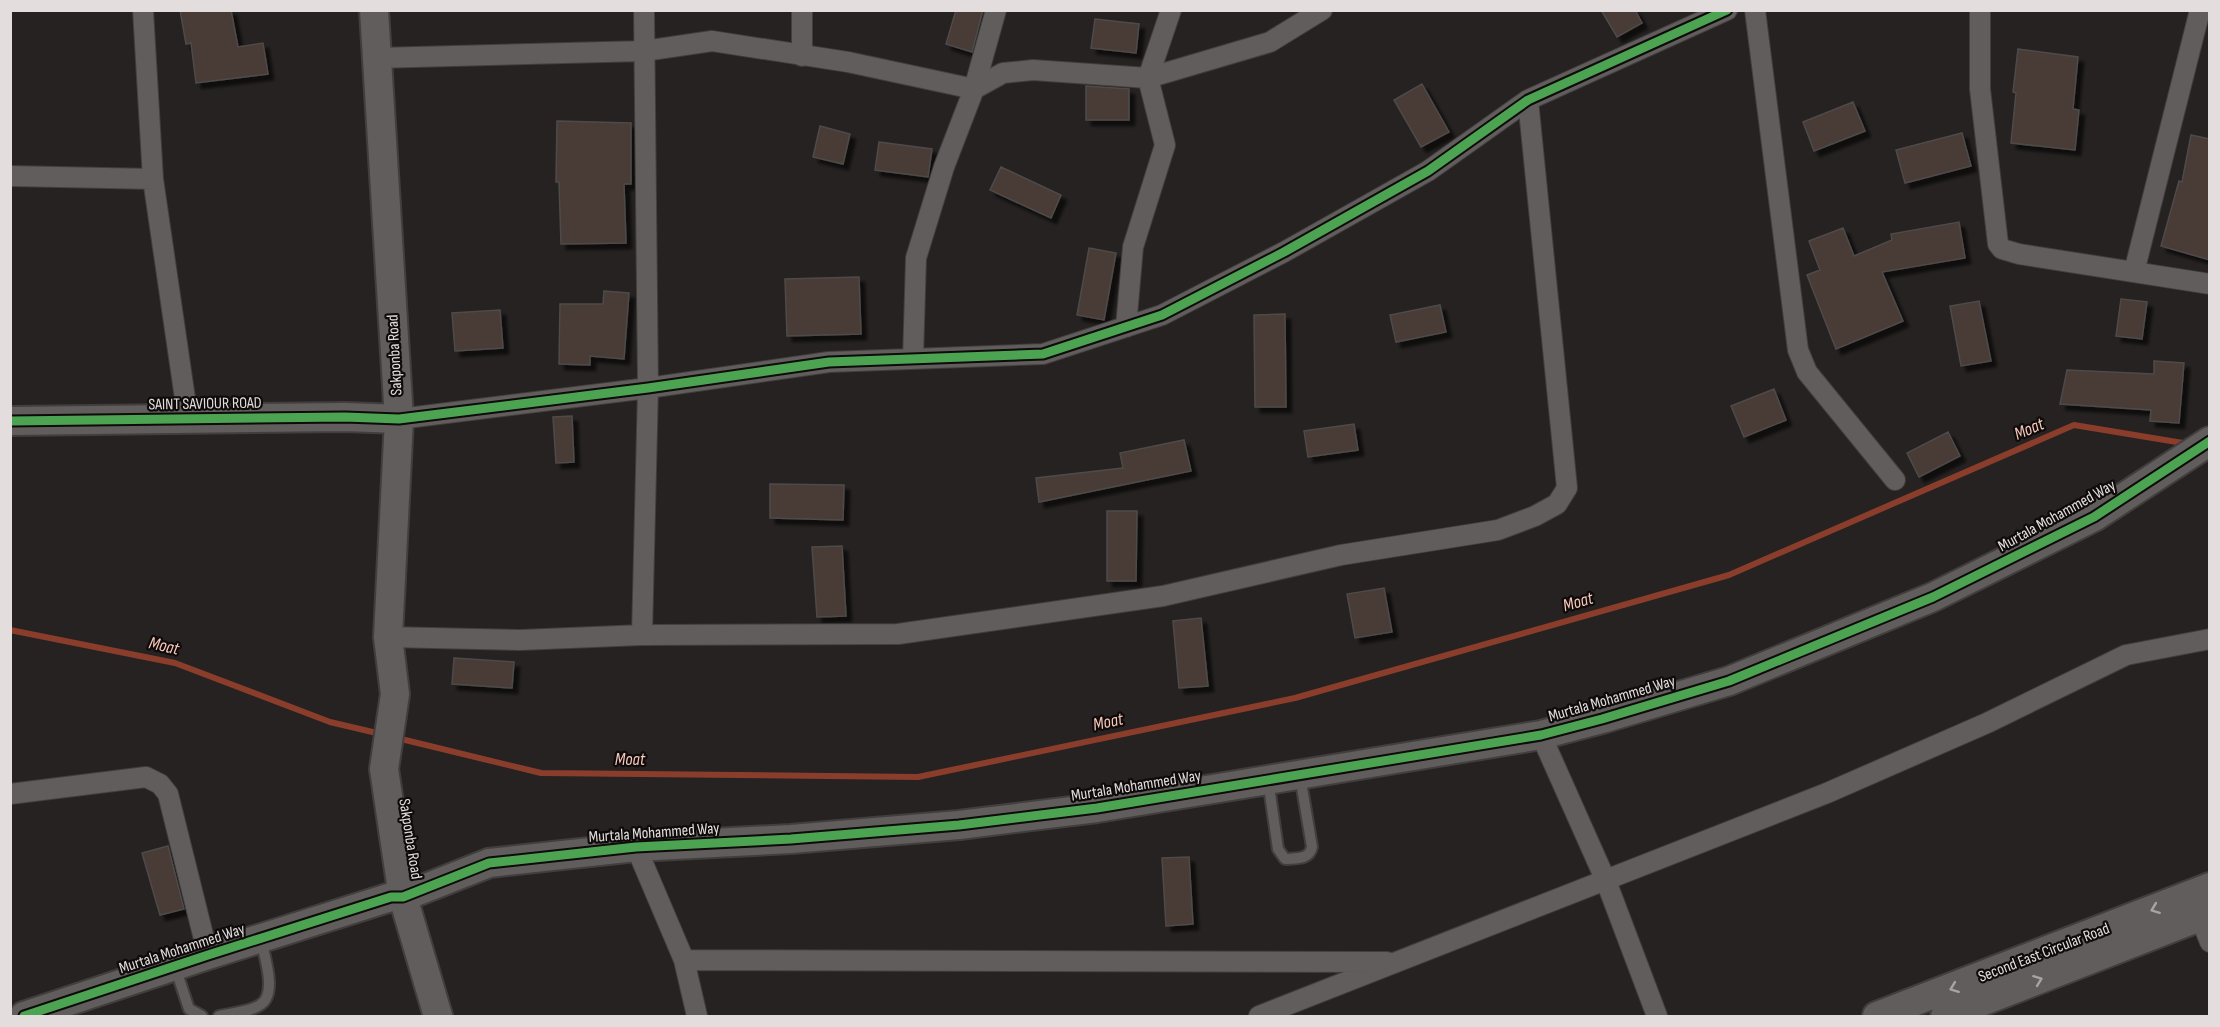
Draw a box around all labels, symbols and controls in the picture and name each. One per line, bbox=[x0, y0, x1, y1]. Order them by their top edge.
street label: Sakponba Road bbox=[383, 314, 407, 396]
street label: SAINT SAVIOUR ROAD bbox=[148, 394, 262, 414]
water label: Moat bbox=[2011, 413, 2048, 445]
street label: Murtala Mohammed Way bbox=[1995, 476, 2119, 556]
water label: Moat bbox=[1560, 588, 1596, 616]
water label: Moat bbox=[147, 632, 182, 660]
street label: Murtala Mohammed Way bbox=[1546, 672, 1678, 726]
water label: Moat bbox=[1091, 708, 1126, 735]
water label: Moat bbox=[615, 749, 646, 770]
street label: Murtala Mohammed Way bbox=[1070, 766, 1202, 806]
street label: Sakponba Road bbox=[394, 797, 426, 881]
street label: Murtala Mohammed Way bbox=[588, 819, 720, 847]
one-way arrow bbox=[2150, 902, 2161, 914]
street label: Second East Circular Road bbox=[1976, 919, 2112, 987]
street label: Murtala Mohammed Way bbox=[117, 920, 247, 978]
one-way arrow bbox=[2033, 974, 2043, 987]
one-way arrow bbox=[1949, 980, 1960, 993]

